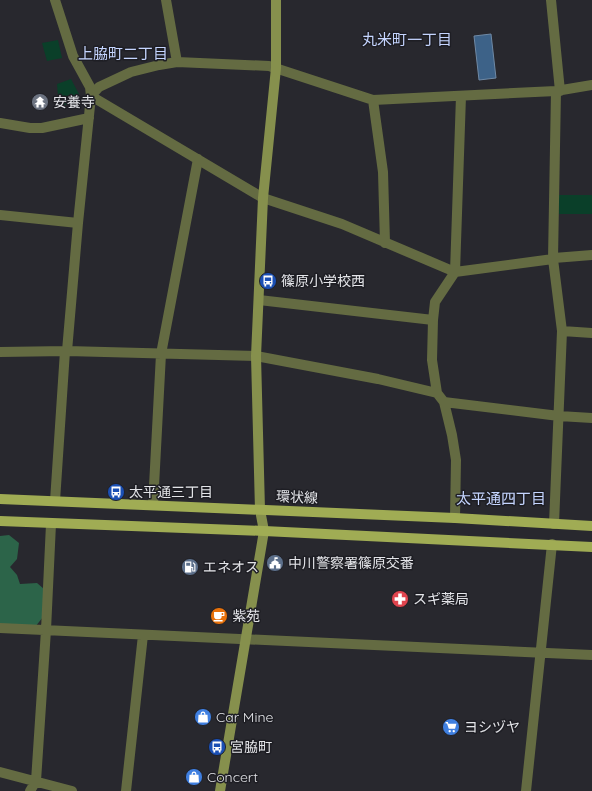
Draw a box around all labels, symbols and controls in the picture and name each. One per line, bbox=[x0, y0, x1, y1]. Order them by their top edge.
district label: 丸米町一丁目 bbox=[362, 30, 452, 49]
district label: 上脇町二丁目 bbox=[78, 44, 168, 63]
temple icon: 安養寺 bbox=[30, 92, 50, 112]
place label: 安養寺 bbox=[53, 93, 95, 111]
bus stop icon: 篠原小学校西 bbox=[258, 271, 278, 291]
place label: 篠原小学校西 bbox=[281, 272, 365, 290]
bus stop icon: 太平通三丁目 bbox=[106, 482, 126, 502]
place label: 太平通三丁目 bbox=[129, 483, 213, 501]
street label: 環状線 bbox=[276, 487, 318, 507]
district label: 太平通四丁目 bbox=[456, 489, 546, 508]
public building icon: 中川警察署篠原交番 bbox=[265, 553, 285, 573]
place label: 中川警察署篠原交番 bbox=[288, 554, 414, 572]
fuel station icon: エネオス bbox=[180, 557, 200, 577]
place label: エネオス bbox=[203, 558, 259, 576]
pharmacy icon: スギ薬局 bbox=[390, 589, 410, 609]
place label: スギ薬局 bbox=[413, 590, 469, 608]
cafe icon: 紫苑 bbox=[209, 606, 229, 626]
place label: 紫苑 bbox=[232, 607, 260, 625]
shop icon: Car Mine bbox=[193, 707, 213, 727]
place label: Car Mine bbox=[216, 708, 274, 726]
supermarket icon: ヨシヅヤ bbox=[441, 717, 461, 737]
place label: ヨシヅヤ bbox=[464, 718, 520, 736]
bus stop icon: 宮脇町 bbox=[207, 737, 227, 757]
place label: 宮脇町 bbox=[230, 738, 272, 756]
shop icon: Concert bbox=[184, 767, 204, 787]
place label: Concert bbox=[207, 768, 258, 786]

